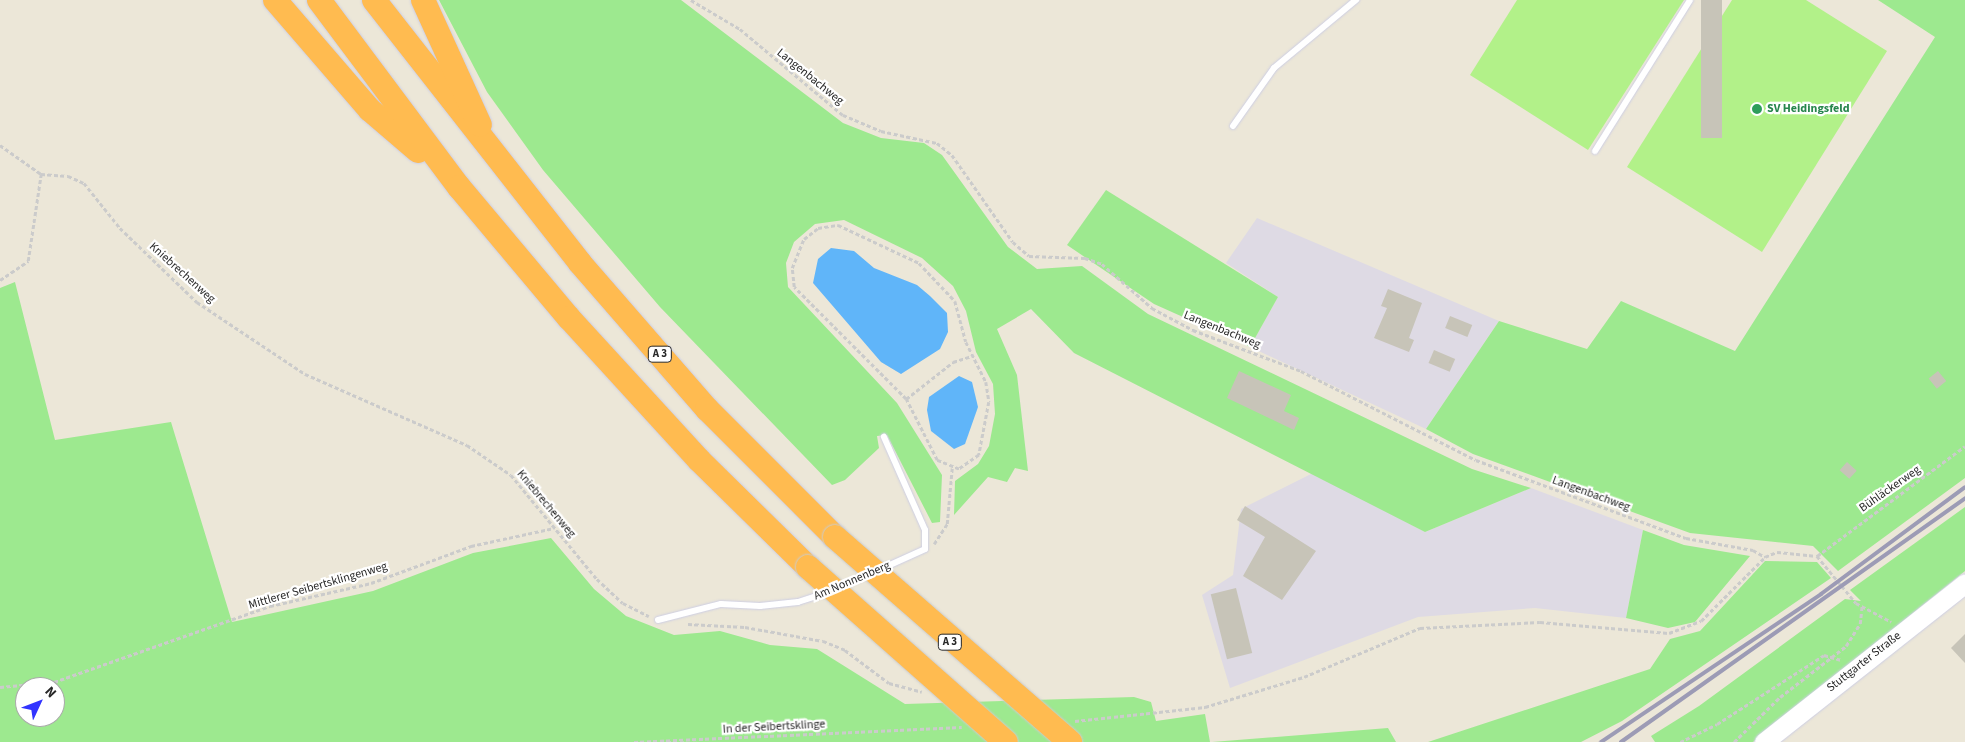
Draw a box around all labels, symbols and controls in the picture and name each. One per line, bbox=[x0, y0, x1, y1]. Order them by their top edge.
street label: Langenbachweg bbox=[774, 46, 846, 108]
place label: SV Heidingsfeld bbox=[1767, 102, 1850, 116]
marker: SV Heidingsfeld bbox=[1751, 103, 1763, 115]
street label: Kniebrechenweg bbox=[146, 240, 218, 306]
street label: Langenbachweg bbox=[1181, 308, 1263, 352]
road number: A 3 bbox=[648, 346, 672, 362]
street label: Bühläckerweg bbox=[1857, 463, 1923, 515]
street label: Kniebrechenweg bbox=[513, 467, 579, 541]
street label: Langenbachweg bbox=[1550, 473, 1632, 515]
street label: Am Nonnenberg bbox=[812, 558, 892, 604]
street label: Mittlerer Seibertsklingenweg bbox=[247, 559, 389, 613]
street label: Stuttgarter Straße bbox=[1824, 629, 1904, 695]
road number: A 3 bbox=[938, 634, 962, 650]
north arrow bbox=[15, 677, 65, 727]
text: N bbox=[40, 682, 61, 703]
street label: In der Seibertsklinge bbox=[722, 717, 826, 737]

